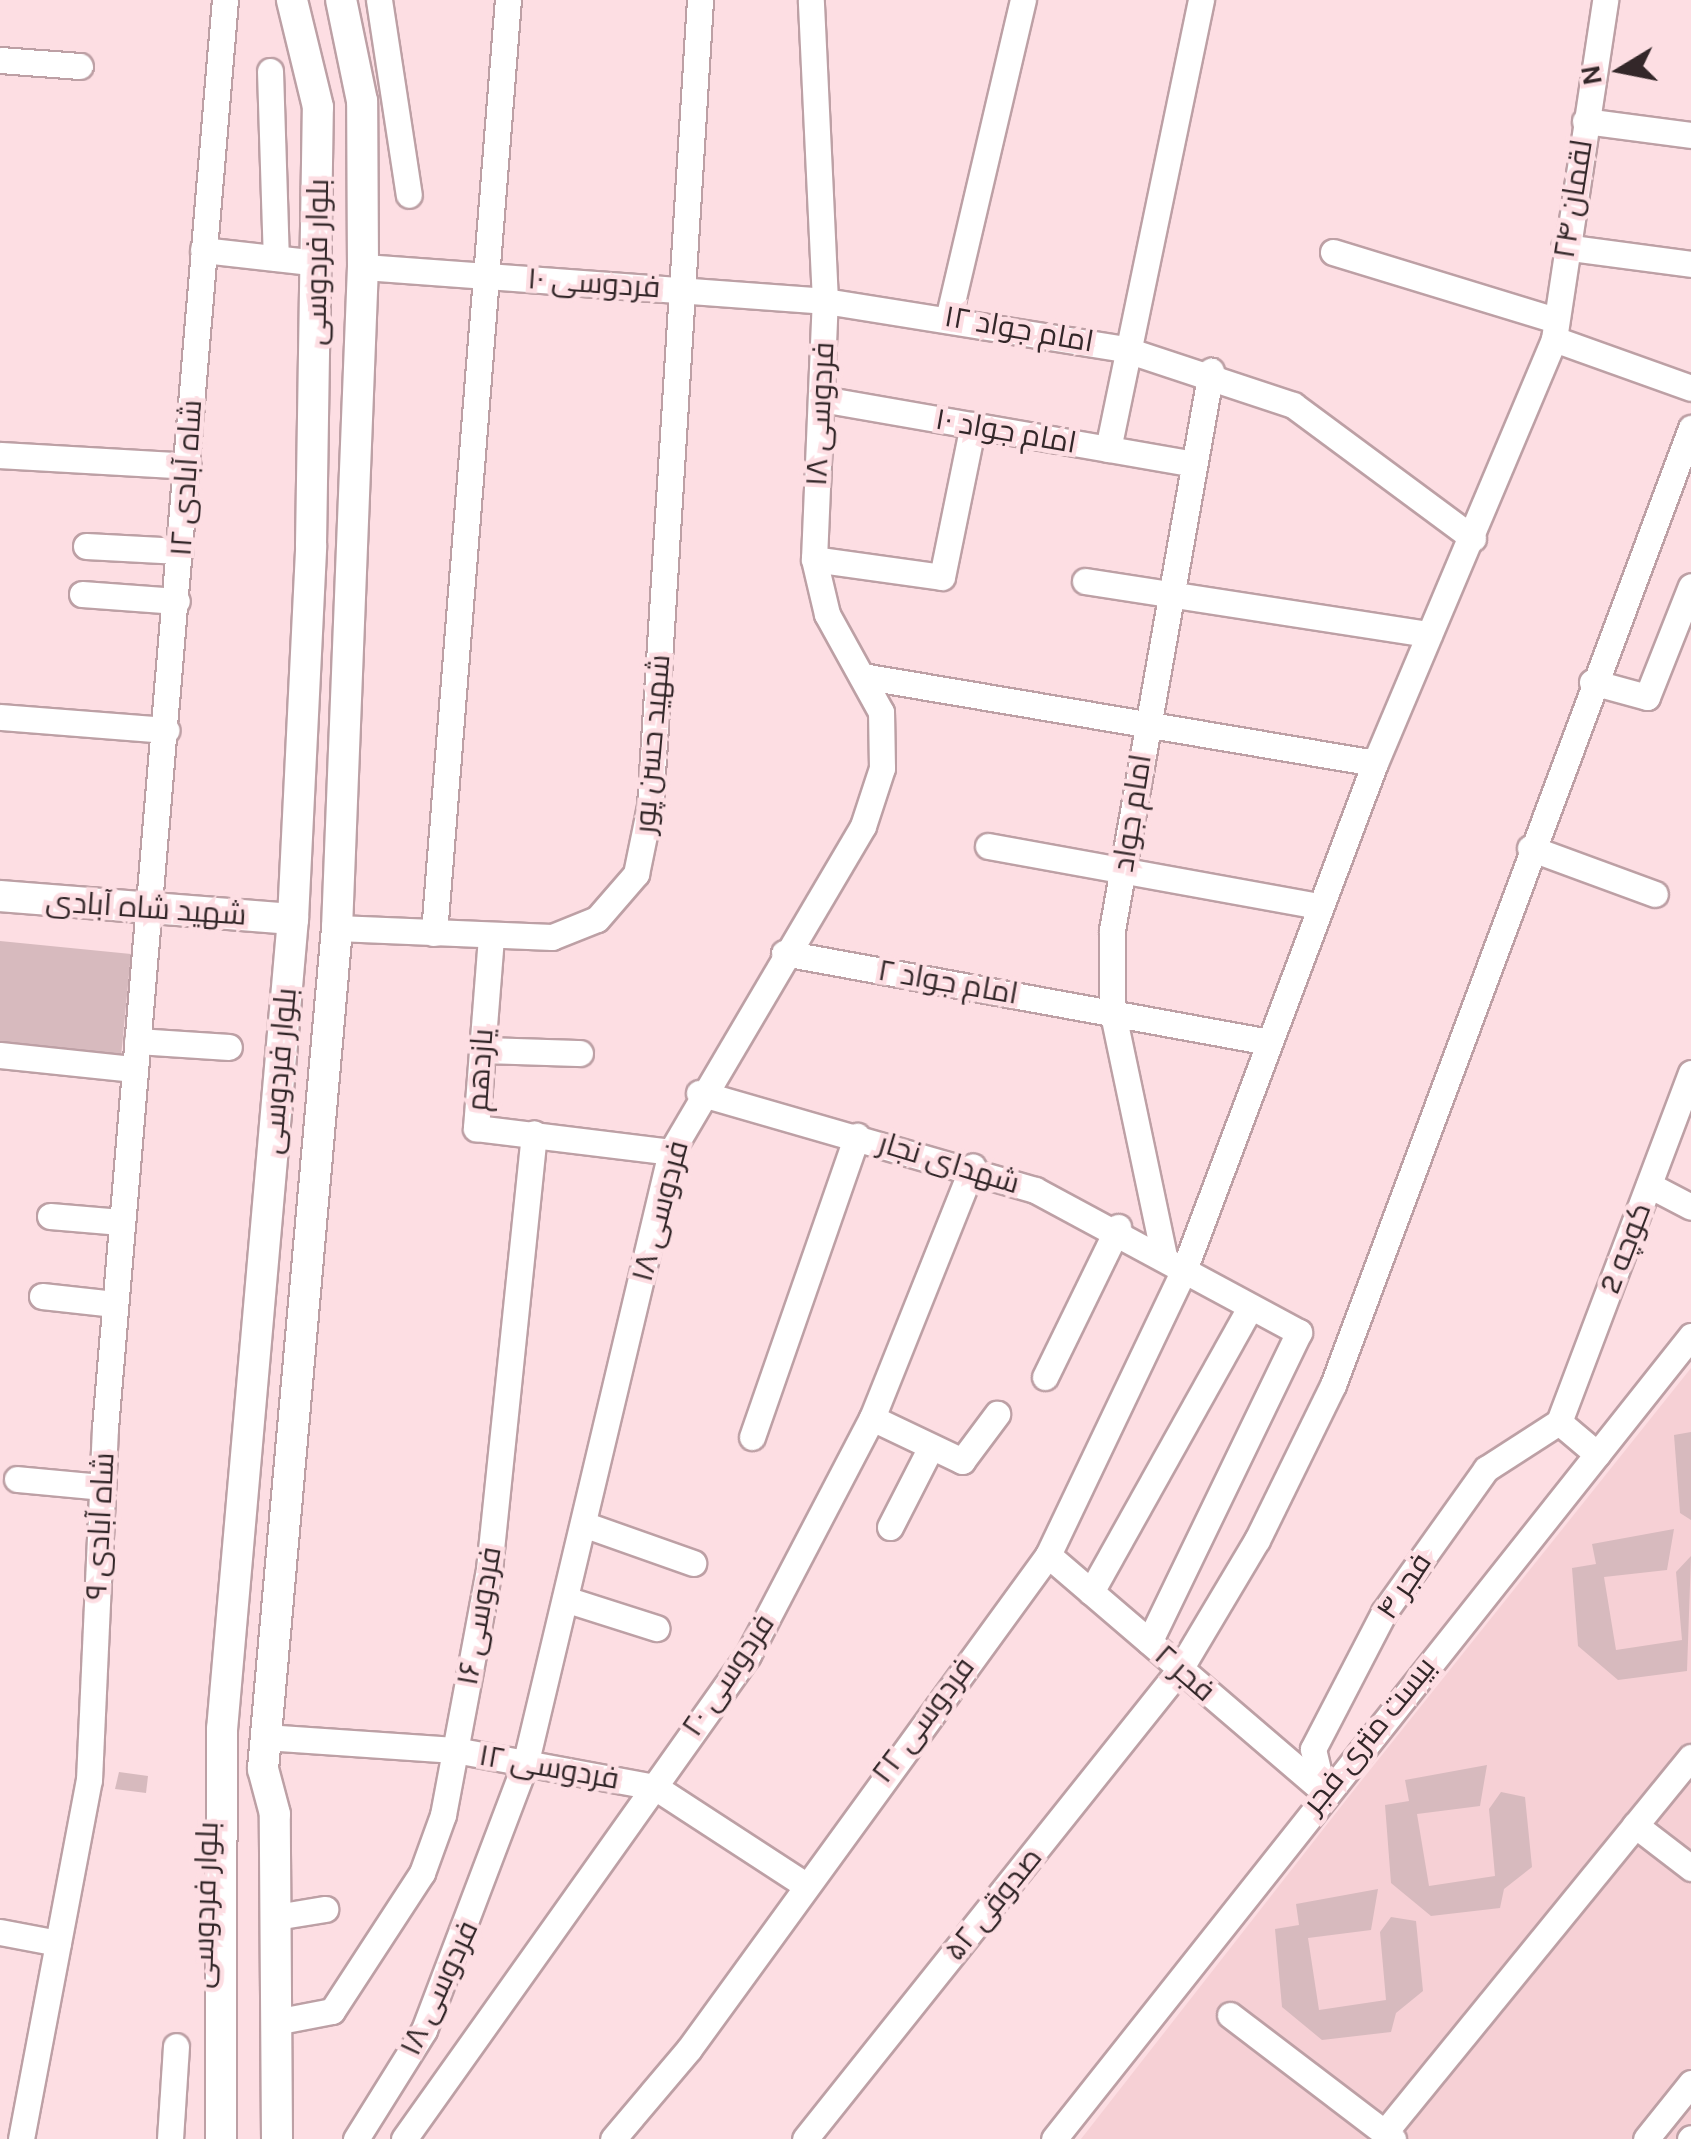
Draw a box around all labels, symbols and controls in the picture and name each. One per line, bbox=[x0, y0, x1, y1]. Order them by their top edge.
north arrow bbox=[1571, 20, 1671, 120]
text: N bbox=[1573, 63, 1609, 88]
street label: لقمان ۲۴ bbox=[1546, 137, 1600, 261]
street label: بلوار فردوسی bbox=[298, 178, 336, 346]
street label: فردوسی ۱۰ bbox=[526, 260, 662, 306]
street label: امام جواد ۱۲ bbox=[942, 298, 1096, 360]
street label: فردوسی ۱۸ bbox=[798, 341, 842, 487]
street label: شاه آبادی ۱۲ bbox=[163, 399, 209, 557]
street label: امام جواد ۱۰ bbox=[933, 401, 1079, 461]
street label: شهید حسن پور bbox=[626, 653, 678, 835]
street label: امام جواد bbox=[1105, 752, 1159, 874]
street label: شهید شاه آبادی bbox=[44, 883, 248, 933]
street label: امام جواد ۲ bbox=[875, 952, 1021, 1012]
street label: بلوار فردوسی bbox=[254, 986, 304, 1156]
street label: یازدهم bbox=[459, 1027, 501, 1113]
street label: شهدای نجار bbox=[874, 1125, 1024, 1201]
street label: فردوسی ۱۸ bbox=[624, 1137, 696, 1285]
street label: کوچه 2 bbox=[1591, 1197, 1659, 1299]
street label: شاه آبادی ۹ bbox=[78, 1452, 122, 1600]
street label: فردوسی ۱۶ bbox=[449, 1544, 509, 1688]
street label: فجر ۴ bbox=[1369, 1546, 1439, 1626]
street label: فردوسی ۲۰ bbox=[674, 1607, 782, 1743]
street label: فجر ۲ bbox=[1147, 1637, 1223, 1709]
street label: فردوسی ۲۲ bbox=[864, 1650, 982, 1790]
street label: بیست متری فجر bbox=[1295, 1650, 1443, 1820]
street label: فردوسی ۱۲ bbox=[476, 1737, 622, 1797]
street label: بلوار فردوسی bbox=[184, 1821, 226, 1989]
street label: صدوقی ۵۲ bbox=[937, 1840, 1049, 1968]
street label: فردوسی ۱۸ bbox=[392, 1915, 486, 2061]

